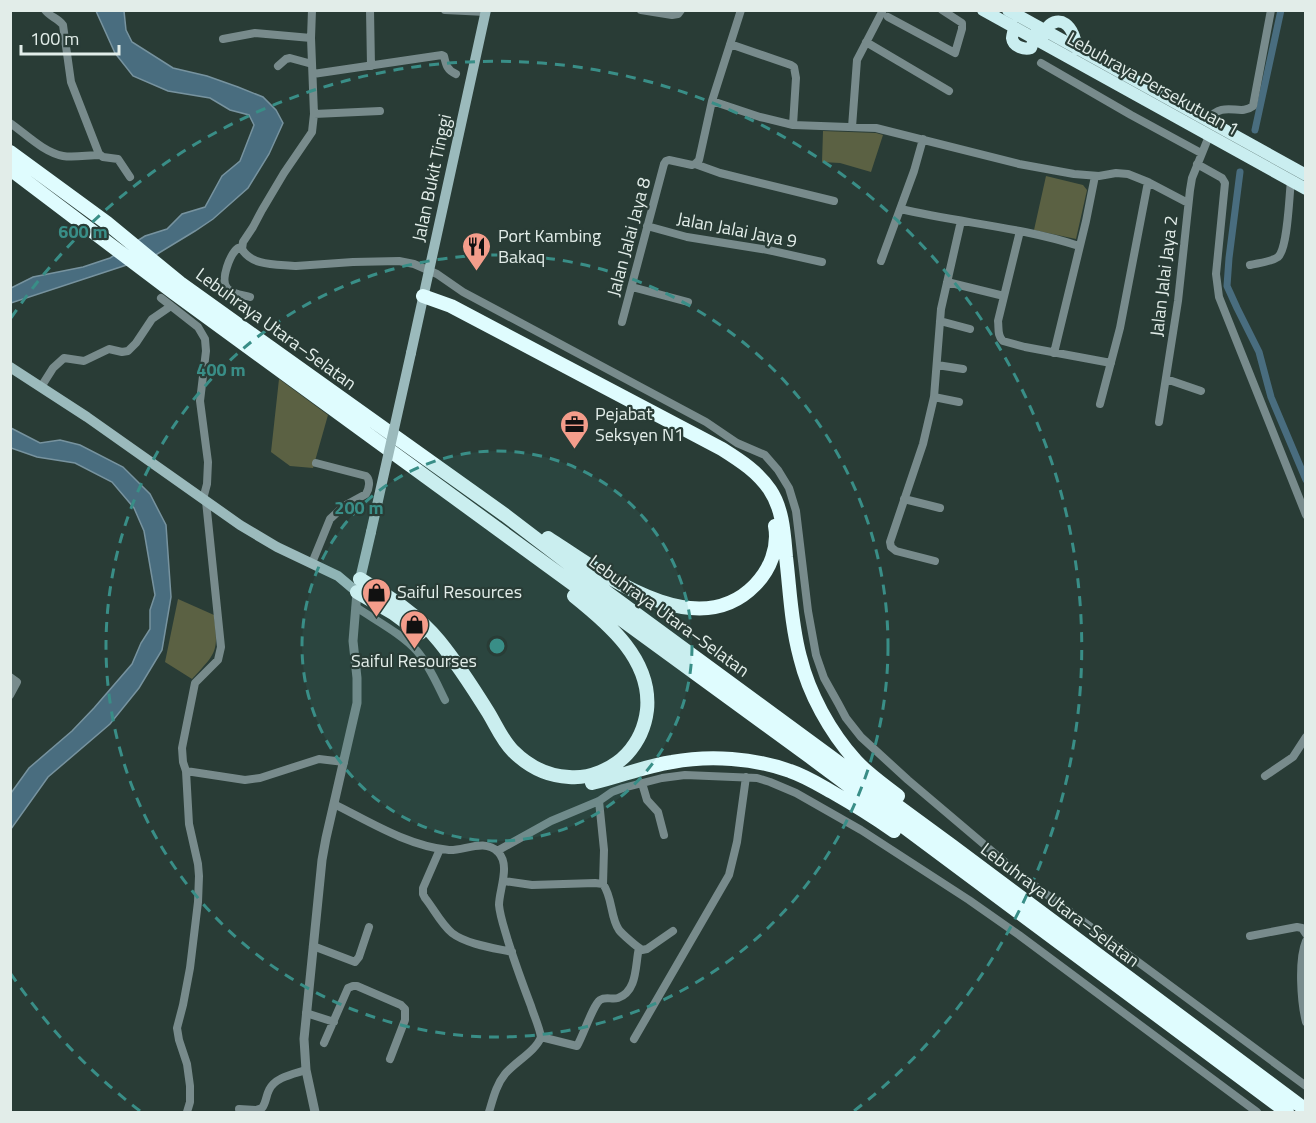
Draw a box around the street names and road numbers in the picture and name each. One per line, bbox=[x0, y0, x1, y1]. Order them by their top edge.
street label: Lebuhraya Persekutuan 1 bbox=[1062, 25, 1244, 142]
street label: Jalan Bukit Tinggi bbox=[405, 111, 458, 244]
street label: Jalan Jalai Jaya 8 bbox=[600, 174, 657, 299]
street label: Jalan Jalai Jaya 9 bbox=[675, 205, 800, 254]
street label: Jalan Jalai Jaya 2 bbox=[1143, 214, 1184, 338]
street label: Lebuhraya Utara–Selatan bbox=[190, 261, 362, 396]
street label: Lebuhraya Utara–Selatan bbox=[583, 548, 755, 683]
street label: Lebuhraya Utara–Selatan bbox=[975, 836, 1146, 973]

